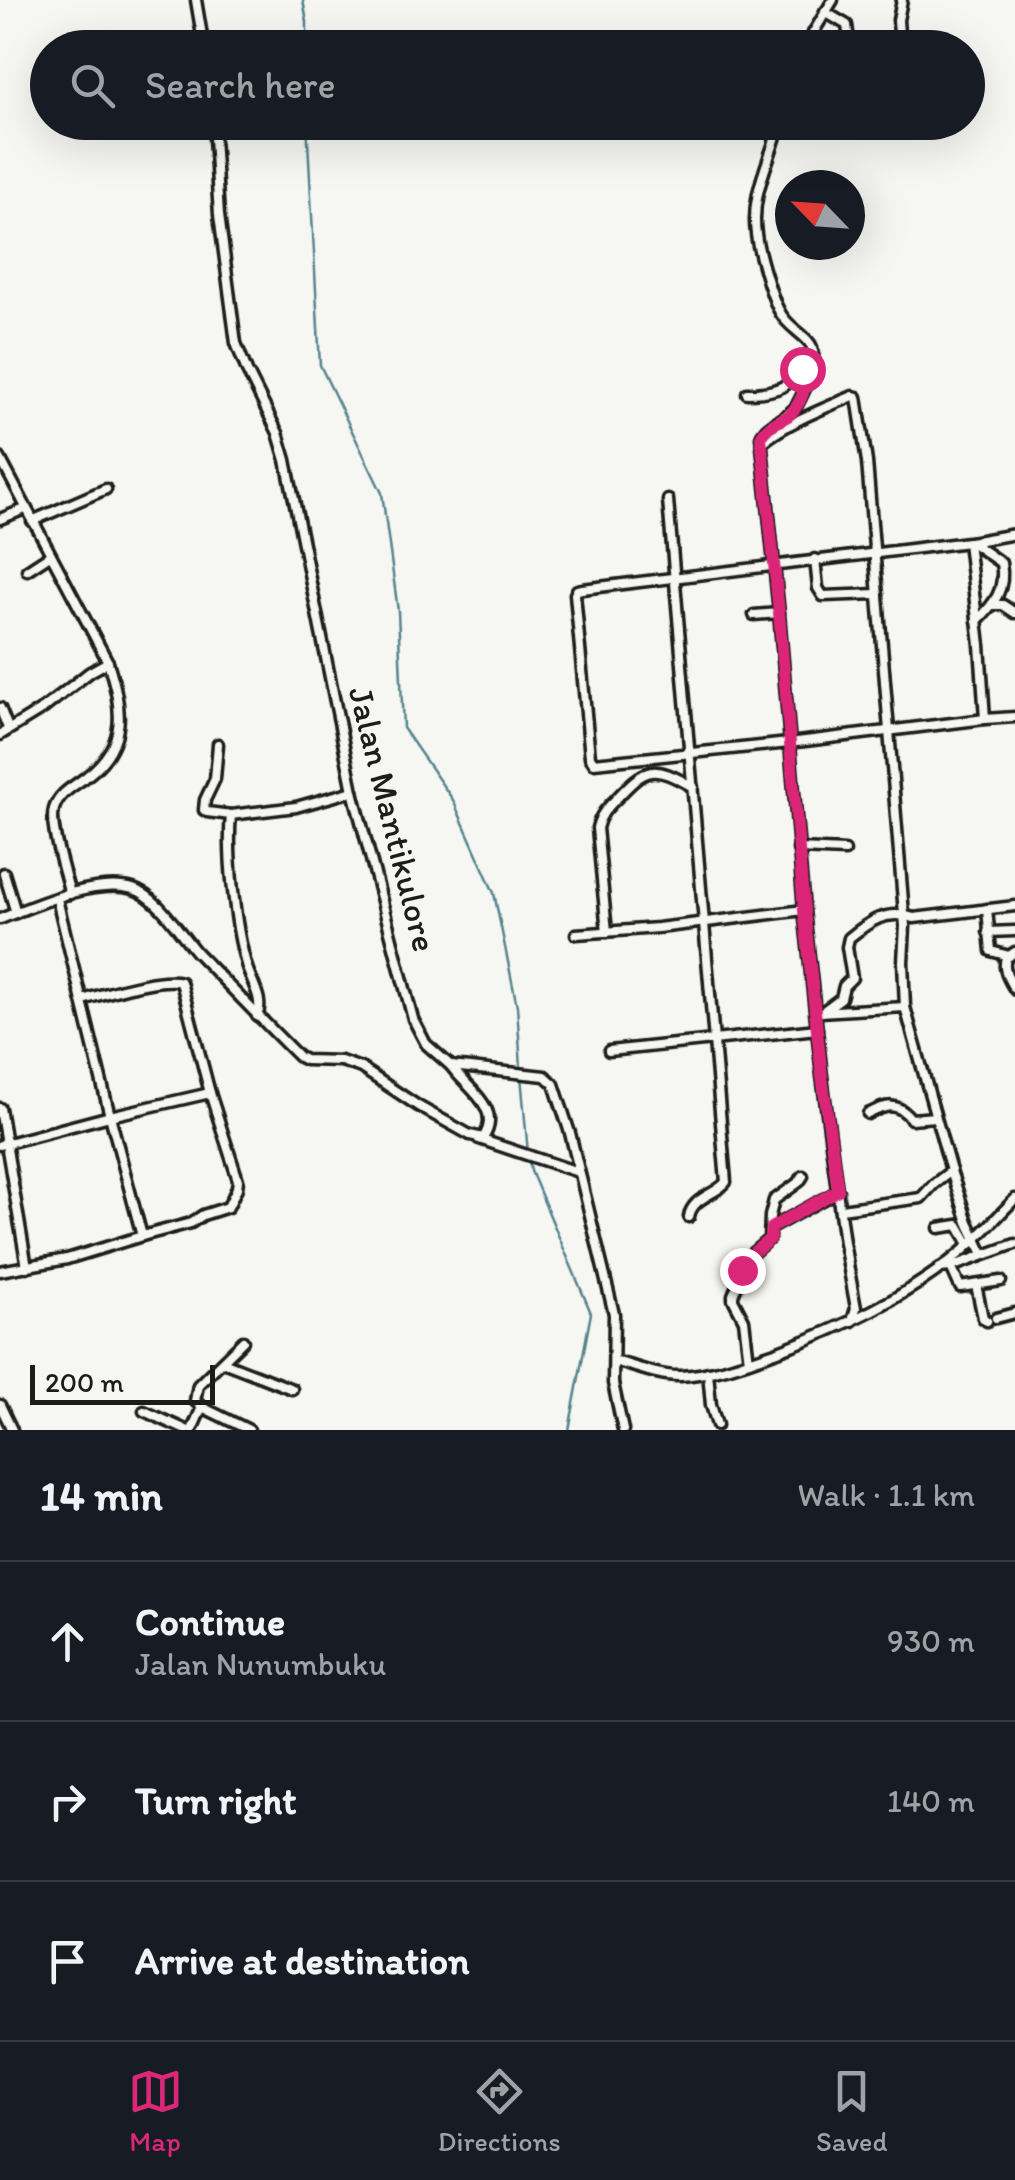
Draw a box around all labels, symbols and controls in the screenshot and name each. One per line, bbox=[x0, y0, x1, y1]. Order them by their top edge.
search box bbox=[30, 30, 985, 140]
icon: search bbox=[65, 58, 120, 113]
text: Search here bbox=[145, 62, 336, 108]
north arrow bbox=[775, 170, 865, 260]
route start bbox=[780, 347, 826, 393]
street label: Jalan Mantikulore bbox=[340, 682, 446, 956]
route end bbox=[720, 1248, 766, 1294]
scale bar bbox=[30, 1360, 215, 1404]
text: 200 m bbox=[45, 1365, 124, 1399]
text: 14 min bbox=[40, 1470, 163, 1521]
text: Walk · 1.1 km bbox=[798, 1476, 975, 1514]
text: Continue bbox=[135, 1599, 285, 1645]
icon: ahead bbox=[40, 1614, 95, 1669]
text: 930 m bbox=[887, 1622, 975, 1660]
text: Jalan Nunumbuku bbox=[135, 1645, 386, 1683]
icon: right bbox=[40, 1774, 95, 1829]
text: Turn right bbox=[135, 1778, 297, 1824]
text: 140 m bbox=[887, 1782, 975, 1820]
icon: arrive bbox=[40, 1934, 95, 1989]
text: Arrive at destination bbox=[135, 1938, 470, 1984]
tab: Map bbox=[128, 2064, 183, 2158]
tab: Directions bbox=[438, 2064, 561, 2158]
tab: Saved bbox=[816, 2064, 887, 2158]

